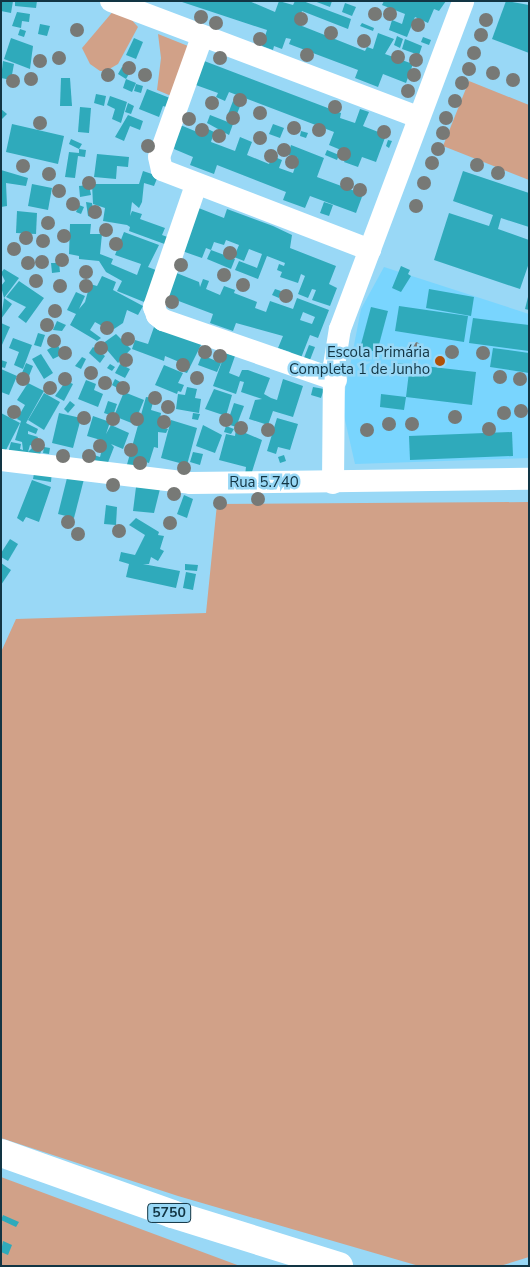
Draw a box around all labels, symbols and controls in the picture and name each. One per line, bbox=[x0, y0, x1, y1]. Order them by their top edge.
place label: Escola Primária Completa 1 de Junho bbox=[289, 343, 430, 378]
marker: Escola Primária Completa 1 de Junho bbox=[434, 355, 446, 367]
street label: Rua 5.740 bbox=[229, 474, 299, 492]
road number: 5750 bbox=[146, 1202, 192, 1224]

